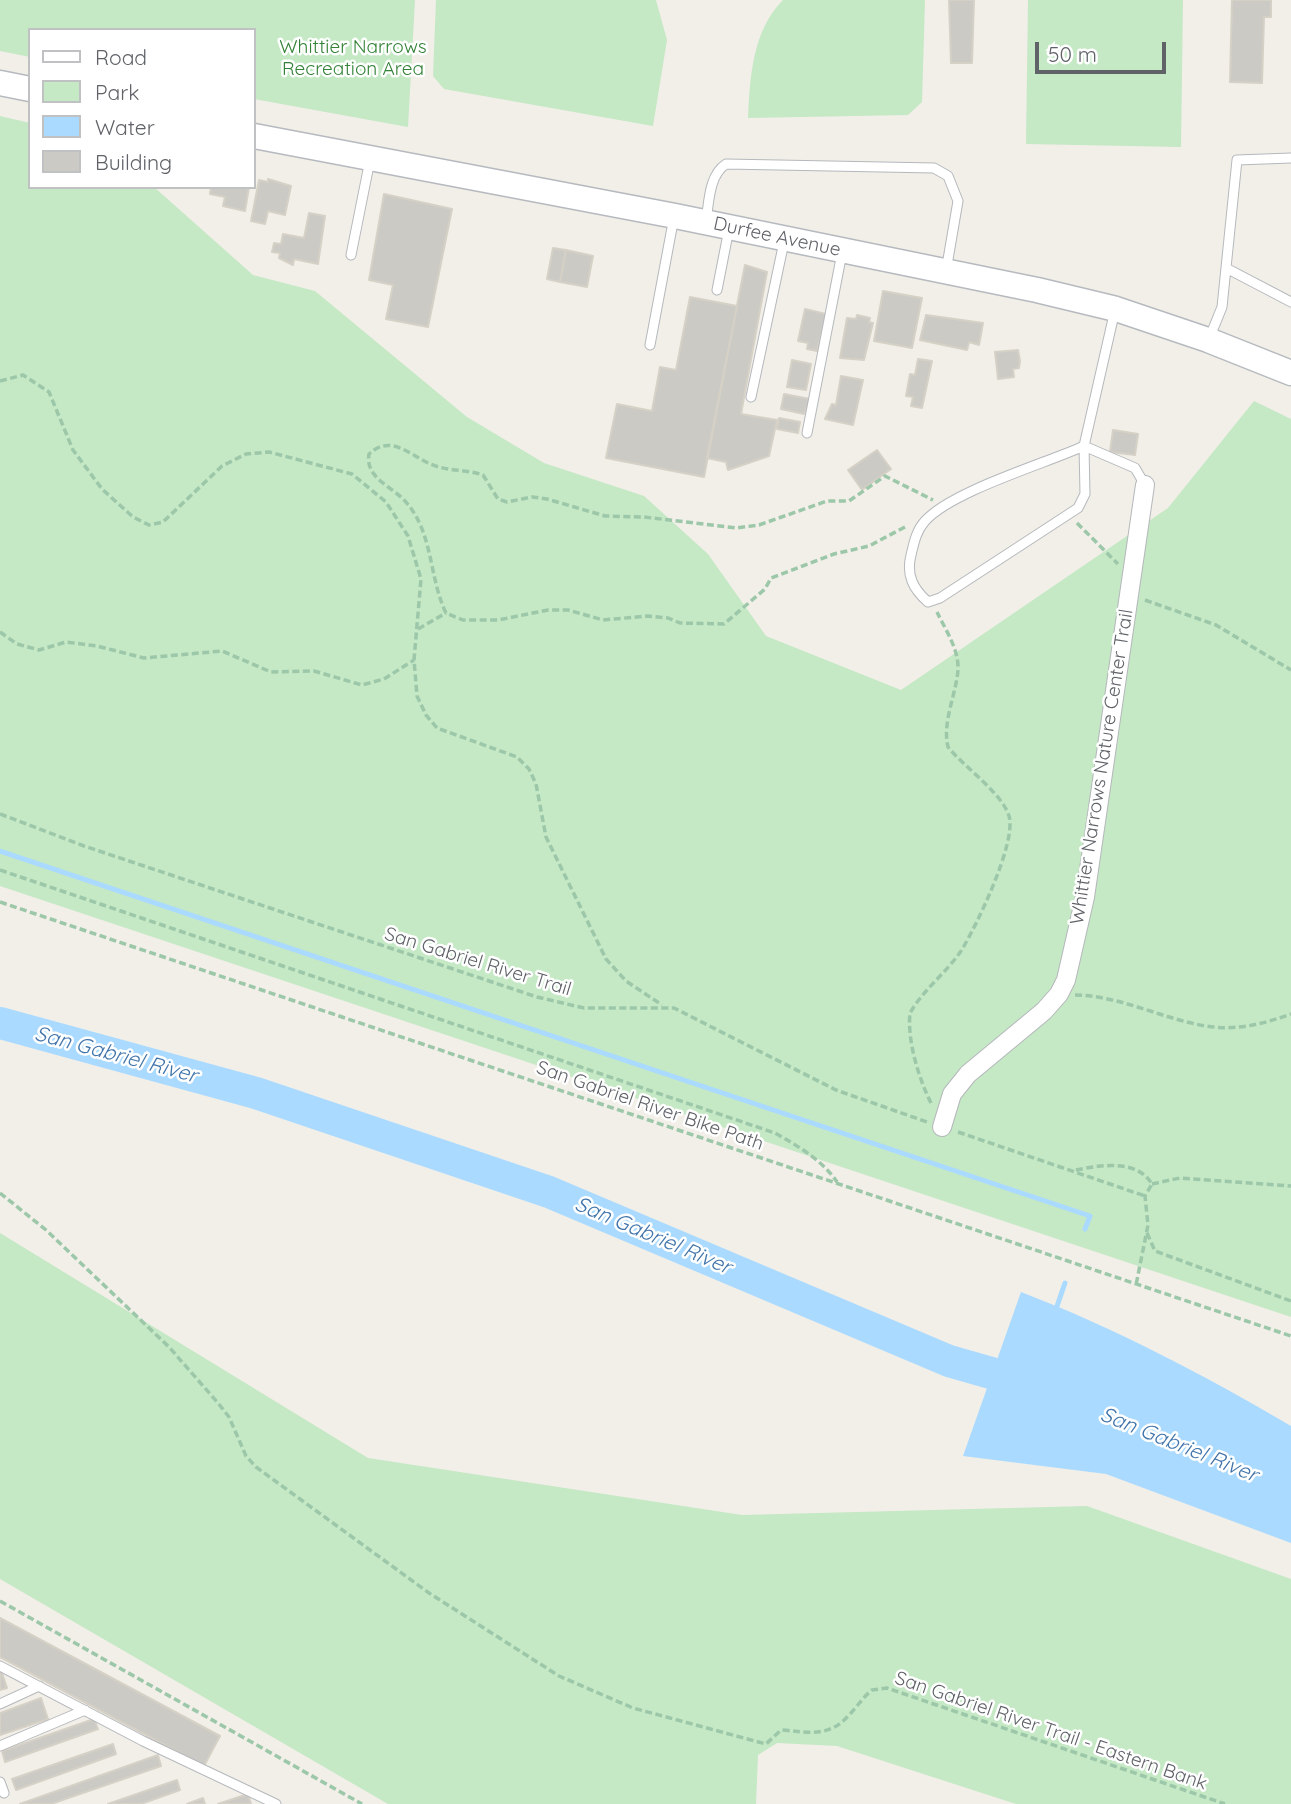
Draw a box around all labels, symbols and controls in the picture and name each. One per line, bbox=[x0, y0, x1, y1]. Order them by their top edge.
legend bbox=[28, 28, 256, 189]
scale bar bbox=[1039, 28, 1170, 72]
park label: Whittier Narrows Recreation Area bbox=[279, 36, 427, 80]
text: 50 m bbox=[1048, 41, 1097, 67]
text: Road bbox=[95, 44, 147, 70]
text: Park bbox=[95, 79, 139, 105]
text: Water bbox=[95, 114, 155, 140]
text: Building bbox=[95, 149, 172, 175]
street label: Durfee Avenue bbox=[711, 212, 843, 262]
street label: Whittier Narrows Nature Center Trail bbox=[1066, 608, 1138, 926]
street label: San Gabriel River Trail bbox=[382, 923, 574, 1001]
water label: San Gabriel River bbox=[32, 1021, 200, 1089]
street label: San Gabriel River Bike Path bbox=[533, 1056, 767, 1156]
water label: San Gabriel River bbox=[571, 1192, 735, 1280]
water label: San Gabriel River bbox=[1097, 1402, 1261, 1488]
street label: San Gabriel River Trail - Eastern Bank bbox=[892, 1667, 1210, 1795]

